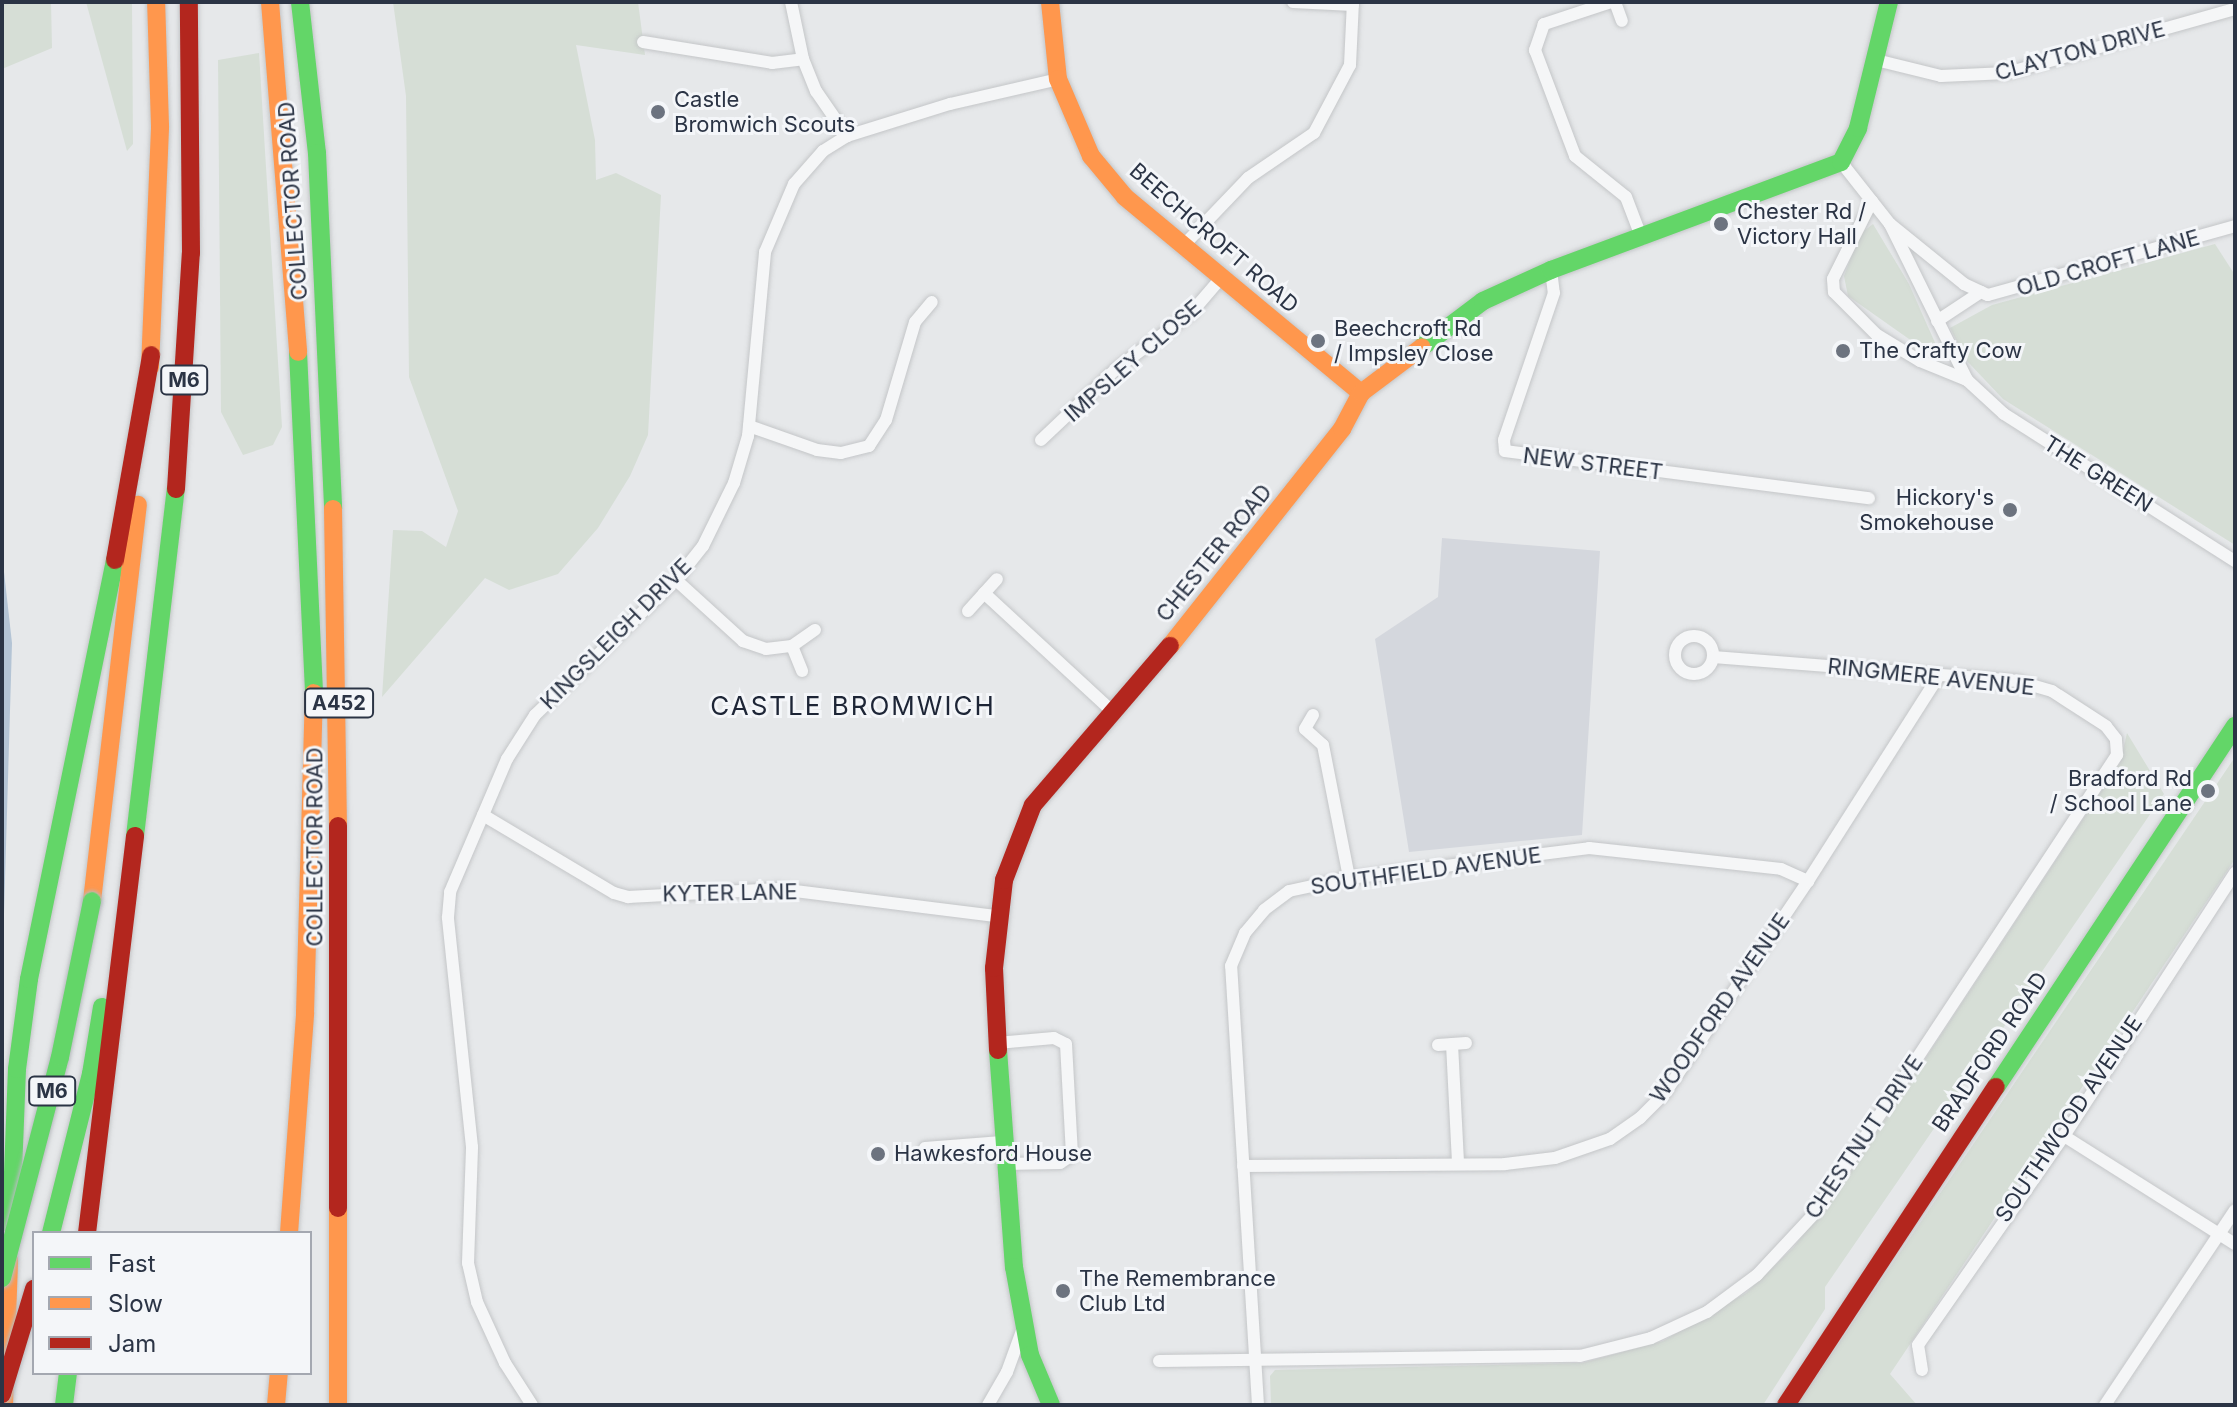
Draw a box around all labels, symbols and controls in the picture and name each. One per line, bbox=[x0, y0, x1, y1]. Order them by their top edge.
street label: CLAYTON DRIVE bbox=[1992, 16, 2168, 86]
place label: Castle Bromwich Scouts bbox=[674, 86, 855, 138]
street label: COLLECTOR ROAD bbox=[273, 101, 313, 301]
marker: Castle Bromwich Scouts bbox=[649, 103, 667, 121]
street label: BEECHCROFT ROAD bbox=[1124, 158, 1304, 318]
place label: Chester Rd / Victory Hall bbox=[1737, 198, 1866, 250]
marker: Chester Rd / Victory Hall bbox=[1712, 215, 1730, 233]
street label: OLD CROFT LANE bbox=[2013, 224, 2203, 302]
street label: IMPSLEY CLOSE bbox=[1059, 294, 1207, 428]
place label: Beechcroft Rd / Impsley Close bbox=[1334, 315, 1494, 366]
marker: Beechcroft Rd / Impsley Close bbox=[1309, 332, 1327, 350]
place label: The Crafty Cow bbox=[1859, 338, 2022, 364]
marker: The Crafty Cow bbox=[1834, 342, 1852, 360]
road number: M6 bbox=[160, 364, 208, 396]
street label: THE GREEN bbox=[2039, 430, 2157, 518]
street label: NEW STREET bbox=[1522, 442, 1664, 486]
street label: CHESTER ROAD bbox=[1151, 479, 1277, 627]
place label: Hickory's Smokehouse bbox=[1859, 484, 1994, 536]
marker: Hickory's Smokehouse bbox=[2001, 501, 2019, 519]
street label: KINGSLEIGH DRIVE bbox=[535, 553, 697, 715]
street label: RINGMERE AVENUE bbox=[1826, 653, 2036, 701]
road number: A452 bbox=[303, 687, 375, 719]
district label: CASTLE BROMWICH bbox=[710, 690, 996, 722]
street label: COLLECTOR ROAD bbox=[302, 747, 328, 947]
place label: Bradford Rd / School Lane bbox=[2050, 765, 2192, 816]
marker: Bradford Rd / School Lane bbox=[2199, 782, 2217, 800]
street label: SOUTHFIELD AVENUE bbox=[1309, 842, 1543, 900]
street label: KYTER LANE bbox=[662, 879, 798, 907]
street label: WOODFORD AVENUE bbox=[1645, 908, 1795, 1108]
street label: BRADFORD ROAD bbox=[1927, 967, 2053, 1137]
street label: SOUTHWOOD AVENUE bbox=[1990, 1011, 2148, 1227]
street label: CHESTNUT DRIVE bbox=[1799, 1050, 1929, 1224]
road number: M6 bbox=[28, 1075, 76, 1107]
place label: Hawkesford House bbox=[894, 1141, 1092, 1167]
marker: Hawkesford House bbox=[869, 1145, 887, 1163]
legend bbox=[32, 1231, 312, 1375]
text: Fast bbox=[108, 1249, 156, 1278]
place label: The Remembrance Club Ltd bbox=[1079, 1265, 1276, 1316]
marker: The Remembrance Club Ltd bbox=[1054, 1282, 1072, 1300]
text: Slow bbox=[108, 1289, 163, 1318]
text: Jam bbox=[108, 1329, 156, 1358]

